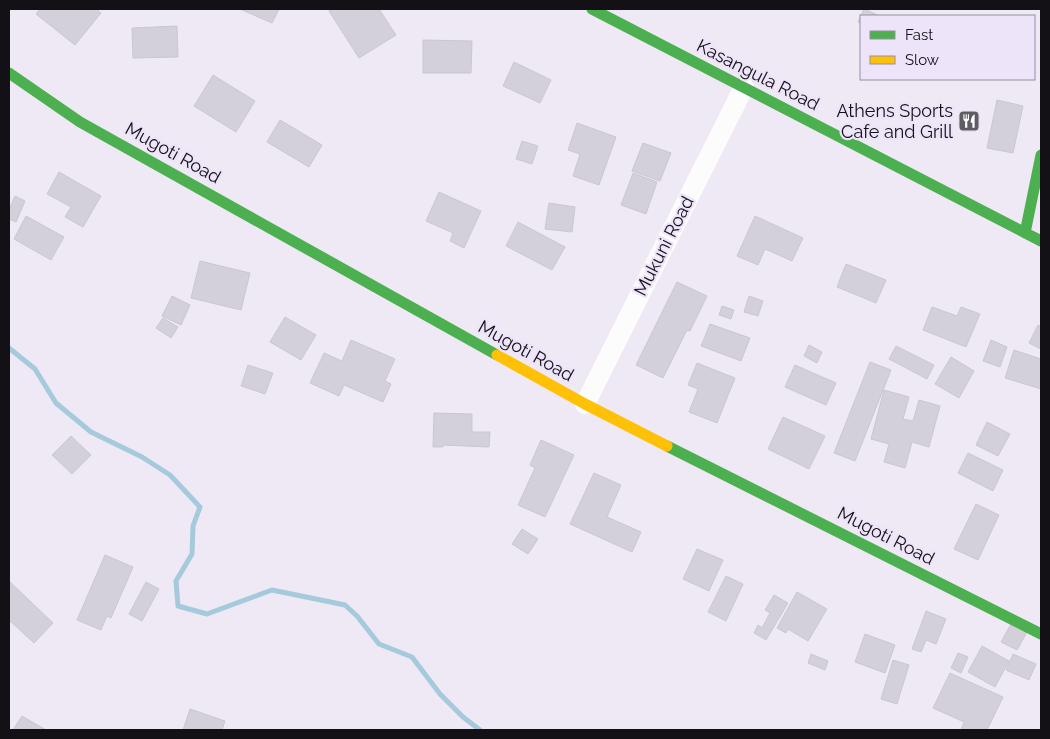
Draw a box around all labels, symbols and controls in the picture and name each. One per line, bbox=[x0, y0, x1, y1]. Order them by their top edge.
legend bbox=[860, 15, 1035, 80]
text: Fast bbox=[905, 26, 933, 44]
street label: Kasangula Road bbox=[693, 35, 823, 114]
text: Slow bbox=[905, 51, 939, 69]
place label: Athens Sports Cafe and Grill bbox=[837, 100, 953, 142]
restaurant icon: Athens Sports Cafe and Grill bbox=[957, 109, 981, 133]
street label: Mugoti Road bbox=[122, 118, 225, 187]
street label: Mukuni Road bbox=[629, 192, 698, 299]
street label: Mugoti Road bbox=[475, 316, 578, 385]
street label: Mugoti Road bbox=[834, 502, 938, 569]

